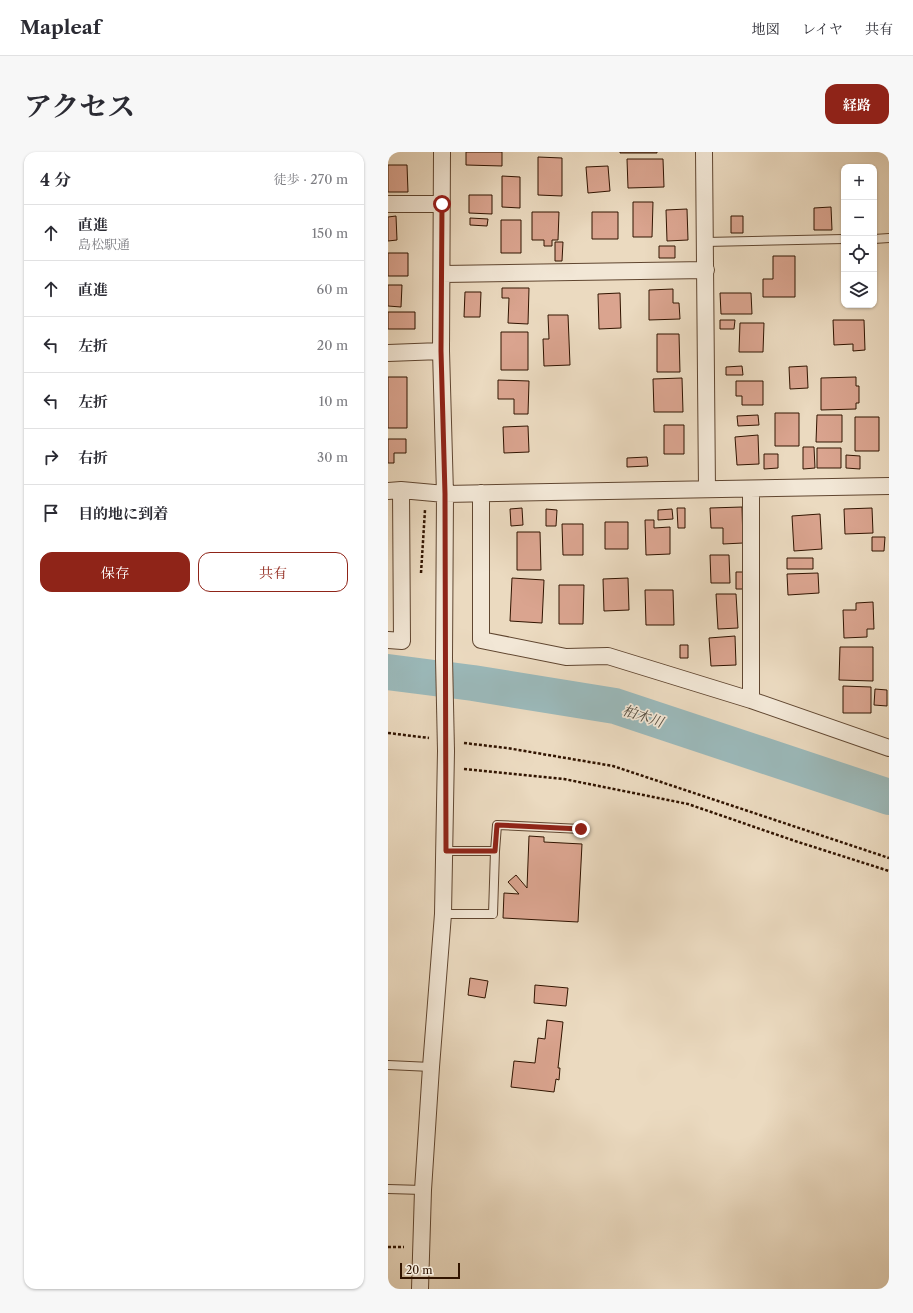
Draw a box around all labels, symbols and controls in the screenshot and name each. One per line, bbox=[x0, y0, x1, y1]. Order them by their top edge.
text: Mapleaf bbox=[20, 16, 101, 39]
text: 地図 bbox=[752, 20, 780, 38]
text: レイヤ bbox=[802, 20, 843, 38]
text: 共有 bbox=[865, 20, 893, 38]
button: 経路 bbox=[825, 84, 889, 124]
text: アクセス bbox=[24, 89, 135, 123]
map controls bbox=[841, 164, 877, 308]
button: + bbox=[841, 164, 877, 200]
text: 4 分 bbox=[40, 170, 71, 190]
text: 徒歩 · 270 m bbox=[274, 171, 348, 187]
route start bbox=[433, 195, 451, 213]
button: − bbox=[841, 200, 877, 236]
text: 直進 bbox=[78, 215, 108, 234]
icon: ahead bbox=[40, 222, 62, 244]
text: 150 m bbox=[312, 225, 348, 241]
text: 島松駅通 bbox=[78, 236, 130, 252]
button: locate bbox=[841, 236, 877, 272]
button: layers bbox=[841, 272, 877, 308]
icon: ahead bbox=[40, 278, 62, 300]
text: 直進 bbox=[78, 280, 108, 299]
text: 60 m bbox=[317, 281, 348, 297]
icon: left bbox=[40, 334, 62, 356]
text: 左折 bbox=[78, 336, 108, 355]
text: 20 m bbox=[317, 337, 348, 353]
icon: left bbox=[40, 390, 62, 412]
text: 左折 bbox=[78, 392, 108, 411]
text: 10 m bbox=[319, 393, 348, 409]
icon: right bbox=[40, 446, 62, 468]
text: 右折 bbox=[78, 448, 108, 467]
text: 30 m bbox=[317, 449, 348, 465]
icon: arrive bbox=[40, 502, 62, 524]
text: 目的地に到着 bbox=[78, 504, 168, 523]
button: 保存 bbox=[40, 552, 190, 592]
button: 共有 bbox=[198, 552, 348, 592]
water label: 柏木川 bbox=[620, 701, 668, 732]
route end bbox=[572, 820, 590, 838]
scale bar bbox=[400, 1261, 460, 1280]
text: 20 m bbox=[406, 1263, 432, 1277]

